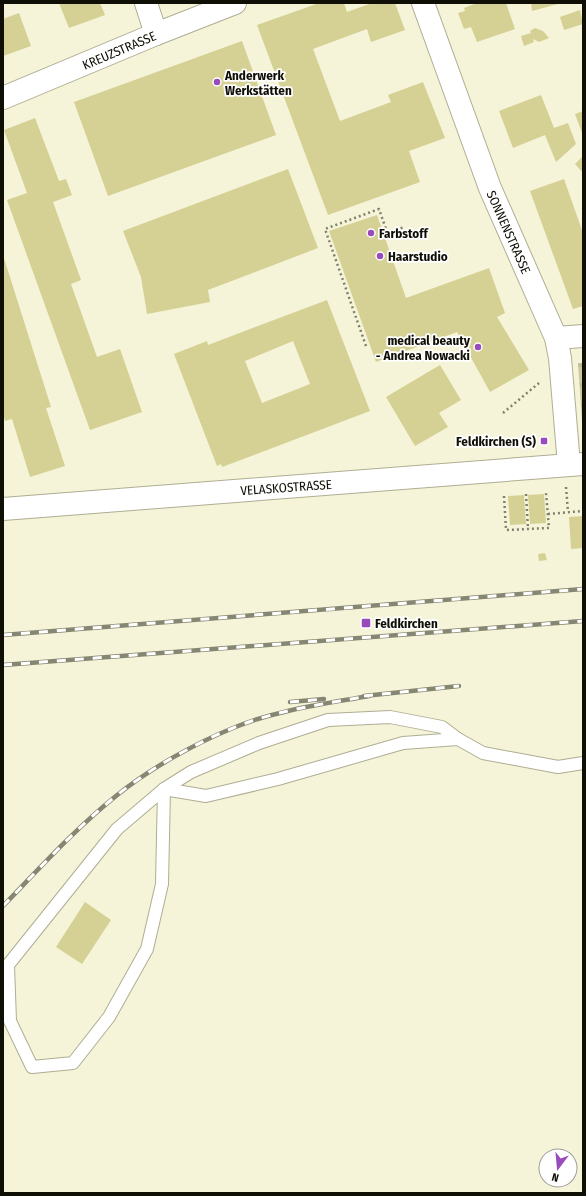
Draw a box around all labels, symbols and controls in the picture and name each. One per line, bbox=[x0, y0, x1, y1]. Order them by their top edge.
street label: KREUZSTRASSE bbox=[80, 28, 158, 73]
place label: Anderwerk Werkstätten bbox=[224, 68, 292, 98]
marker: Anderwerk Werkstätten bbox=[212, 77, 222, 87]
street label: SONNENSTRASSE bbox=[484, 188, 534, 276]
place label: Farbstoff bbox=[379, 226, 429, 241]
marker: Farbstoff bbox=[366, 228, 376, 238]
place label: Haarstudio bbox=[388, 249, 448, 264]
marker: Haarstudio bbox=[375, 251, 385, 261]
place label: medical beauty - Andrea Nowacki bbox=[376, 333, 471, 363]
marker: medical beauty - Andrea Nowacki bbox=[473, 342, 483, 352]
place label: Feldkirchen (S) bbox=[456, 434, 536, 449]
marker: Feldkirchen (S) bbox=[539, 436, 549, 446]
street label: VELASKOSTRASSE bbox=[240, 477, 332, 498]
place label: Feldkirchen bbox=[375, 616, 438, 631]
marker: Feldkirchen bbox=[360, 617, 372, 629]
north arrow bbox=[538, 1148, 578, 1188]
text: N bbox=[550, 1170, 560, 1184]

